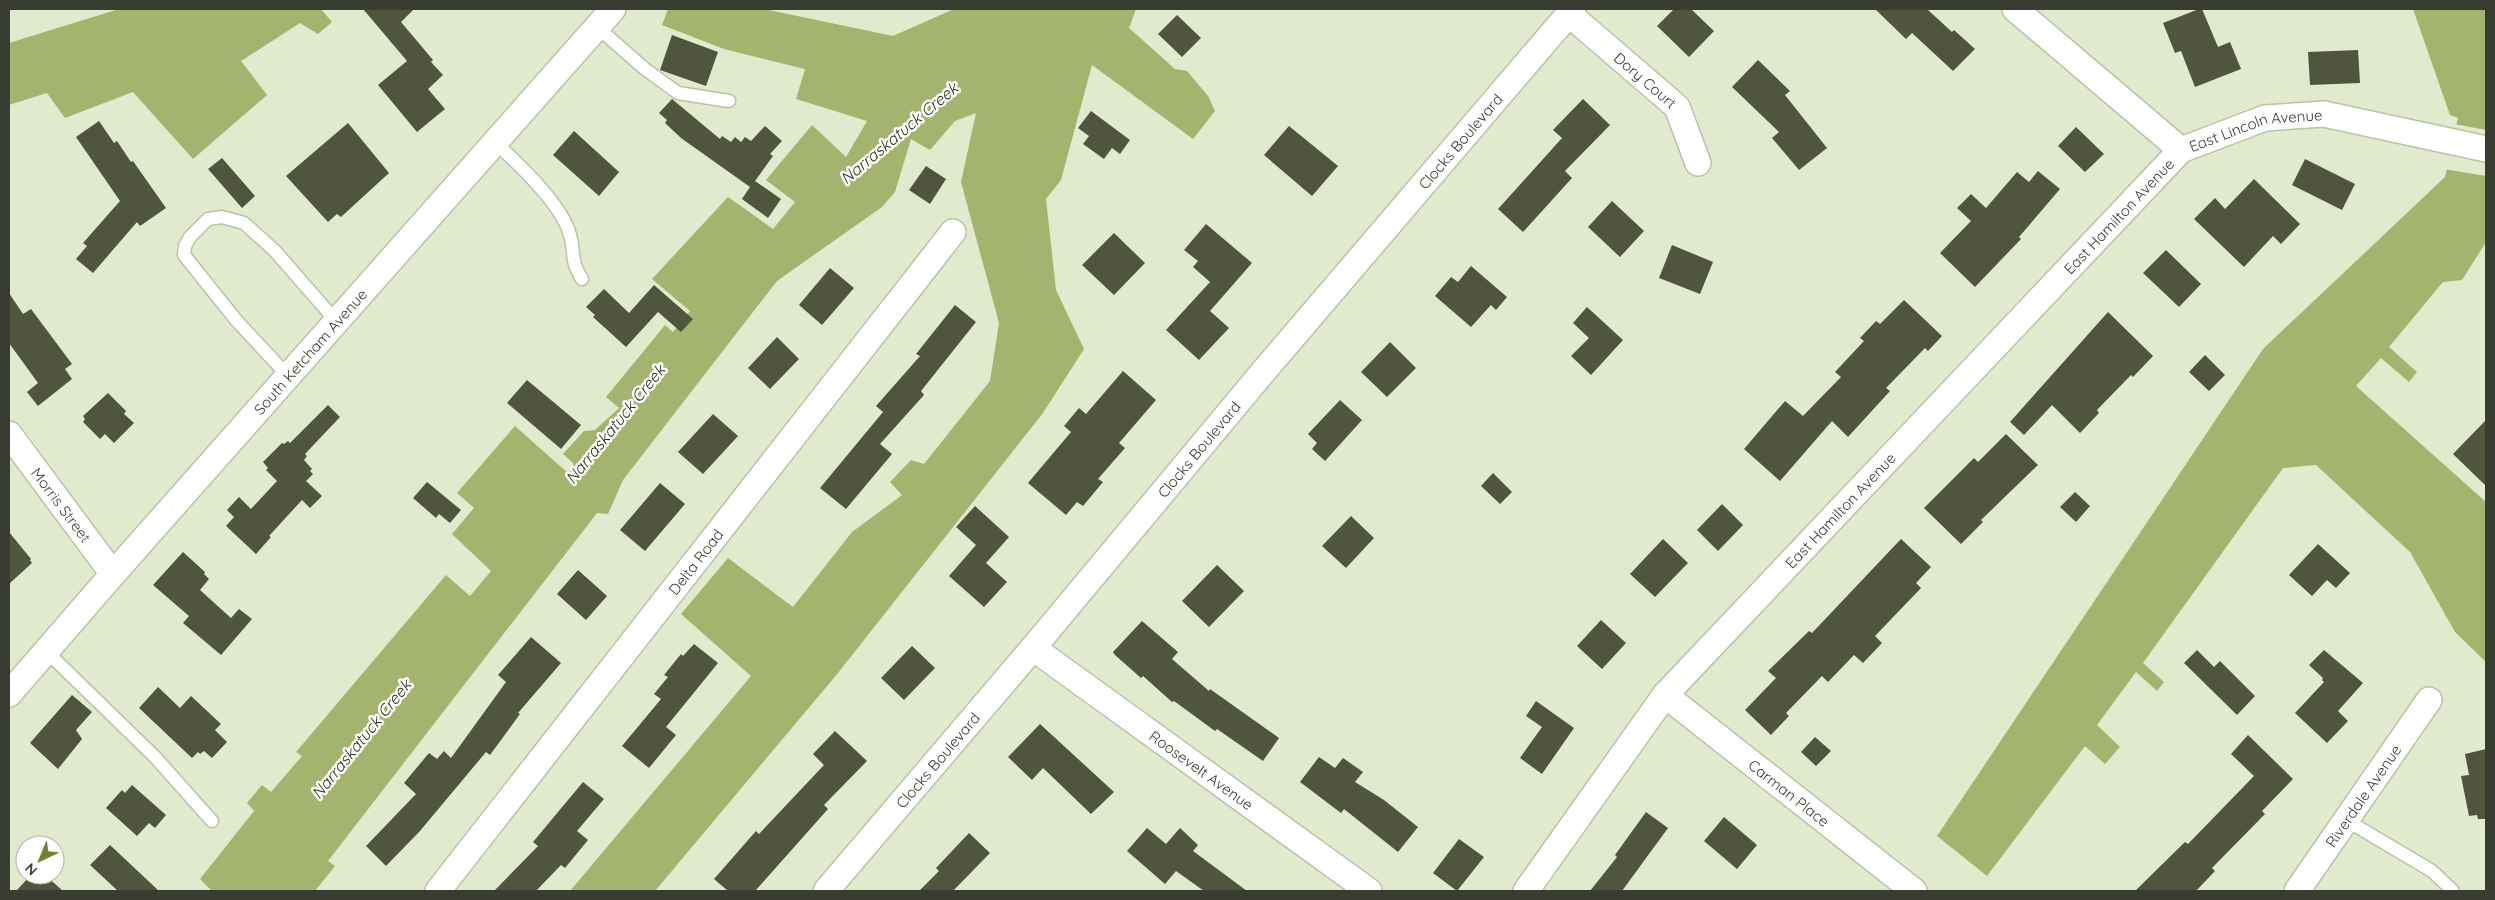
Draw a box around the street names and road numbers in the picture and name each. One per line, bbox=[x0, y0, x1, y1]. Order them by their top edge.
street label: Dory Court bbox=[1610, 48, 1681, 112]
street label: Clocks Boulevard bbox=[1414, 90, 1506, 193]
street label: East Lincoln Avenue bbox=[2186, 105, 2323, 156]
street label: East Hamilton Avenue bbox=[2059, 154, 2178, 278]
street label: South Ketcham Avenue bbox=[249, 285, 371, 418]
street label: Clocks Boulevard bbox=[1153, 397, 1244, 501]
street label: East Hamilton Avenue bbox=[1781, 448, 1899, 572]
street label: Morris Street bbox=[27, 463, 95, 546]
street label: Delta Road bbox=[664, 525, 727, 598]
street label: Clocks Boulevard bbox=[891, 708, 984, 812]
street label: Roosevelt Avenue bbox=[1146, 726, 1257, 814]
street label: Riverdale Avenue bbox=[2321, 741, 2405, 851]
street label: Carman Place bbox=[1745, 755, 1834, 830]

